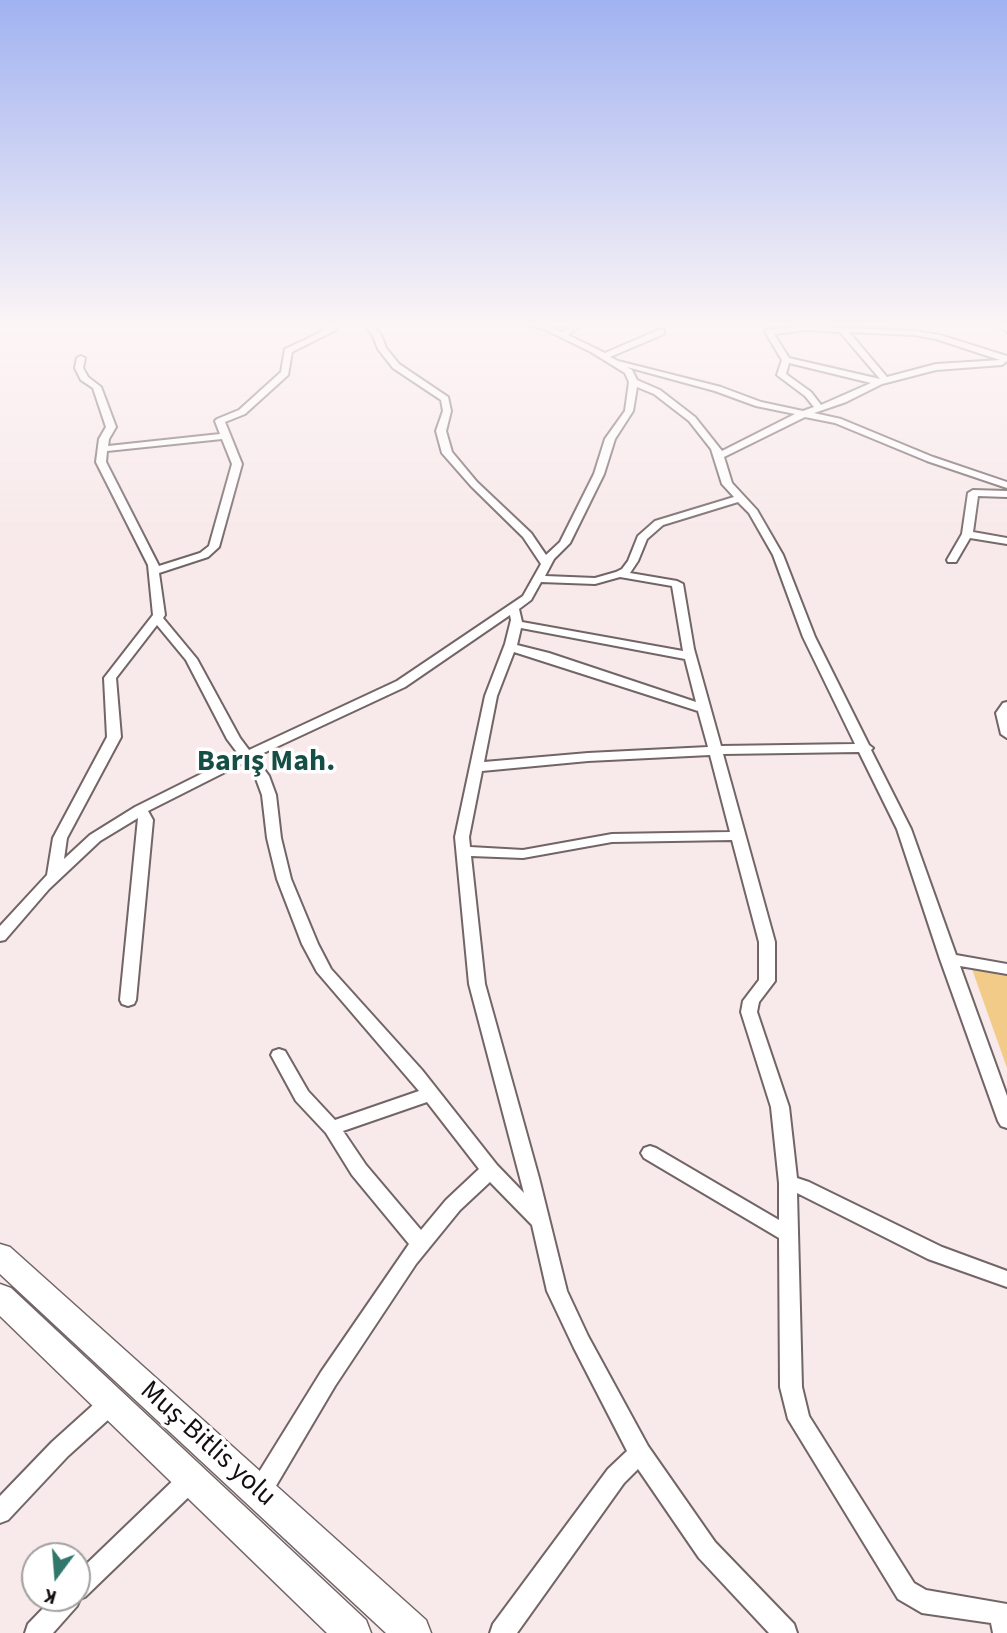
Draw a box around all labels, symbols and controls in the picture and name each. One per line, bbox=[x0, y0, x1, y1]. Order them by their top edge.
district label: Barış Mah. bbox=[197, 745, 335, 781]
street label: Muş-Bitlis yolu bbox=[132, 1375, 282, 1515]
north arrow bbox=[21, 1542, 91, 1612]
text: K bbox=[41, 1581, 60, 1610]

